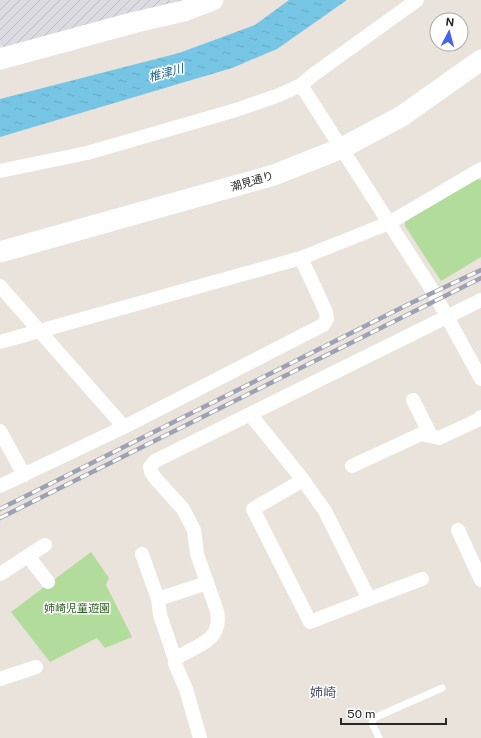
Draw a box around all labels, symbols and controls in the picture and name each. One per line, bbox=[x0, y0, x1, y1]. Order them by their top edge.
north arrow bbox=[429, 12, 469, 52]
text: N bbox=[445, 16, 455, 28]
water label: 椎津川 bbox=[147, 61, 187, 84]
street label: 潮見通り bbox=[229, 169, 275, 193]
park label: 姉崎児童遊園 bbox=[44, 602, 110, 614]
district label: 姉崎 bbox=[310, 685, 336, 700]
scale bar bbox=[341, 700, 446, 726]
text: 50 m bbox=[347, 707, 375, 721]

